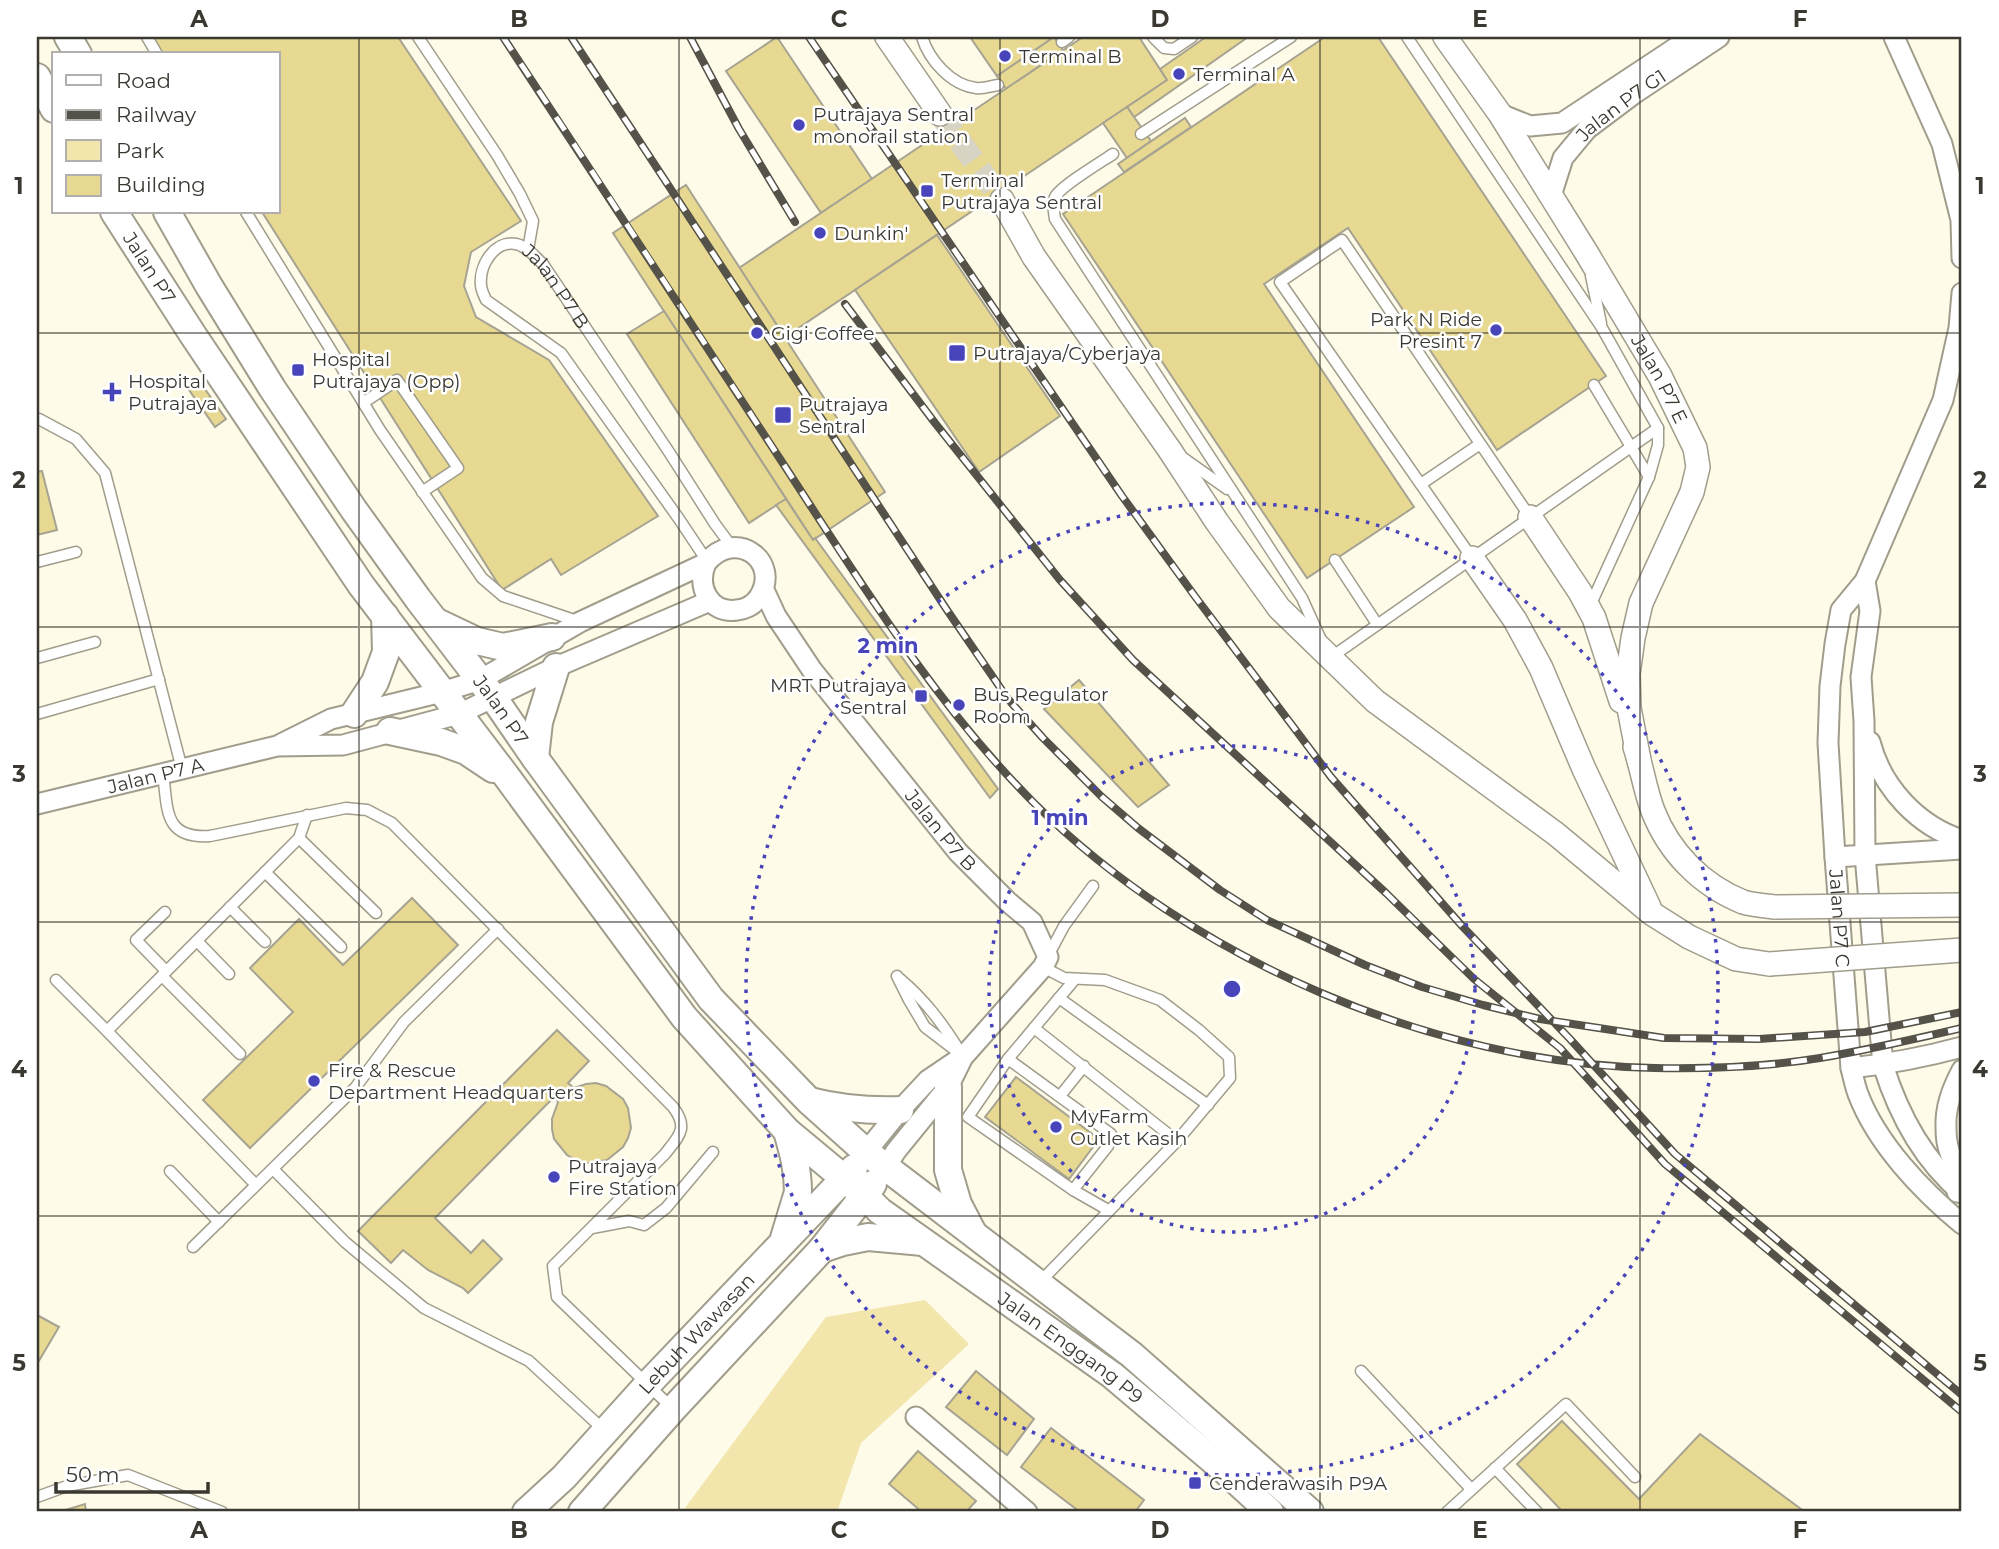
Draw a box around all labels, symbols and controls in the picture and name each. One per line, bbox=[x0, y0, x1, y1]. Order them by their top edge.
text: A bbox=[189, 5, 208, 33]
text: B bbox=[510, 5, 528, 33]
text: C bbox=[831, 5, 848, 33]
text: D bbox=[1151, 5, 1170, 33]
text: E bbox=[1472, 5, 1488, 33]
text: F bbox=[1793, 5, 1808, 33]
place label: Terminal B bbox=[1019, 45, 1122, 68]
marker: Terminal B bbox=[997, 48, 1013, 64]
legend bbox=[52, 52, 280, 214]
place label: Terminal A bbox=[1193, 63, 1295, 86]
street label: Jalan P7 G1 bbox=[1570, 65, 1671, 146]
marker: Terminal A bbox=[1171, 66, 1187, 82]
text: Road bbox=[116, 68, 171, 93]
text: Railway bbox=[116, 102, 197, 127]
place label: Putrajaya Sentral monorail station bbox=[813, 103, 974, 148]
marker: Putrajaya Sentral monorail station bbox=[791, 117, 807, 133]
text: Park bbox=[116, 138, 164, 163]
place label: Terminal Putrajaya Sentral bbox=[941, 169, 1102, 214]
text: 1 bbox=[14, 172, 24, 200]
text: Building bbox=[116, 172, 206, 197]
text: 1 bbox=[1975, 172, 1985, 200]
marker: Terminal Putrajaya Sentral bbox=[919, 183, 935, 199]
place label: Dunkin' bbox=[834, 222, 908, 245]
marker: Dunkin' bbox=[812, 225, 828, 241]
street label: Jalan P7 bbox=[117, 227, 180, 308]
street label: Jalan P7 B bbox=[517, 239, 594, 333]
place label: Park N Ride Presint 7 bbox=[1370, 308, 1482, 353]
place label: Gigi Coffee bbox=[771, 322, 875, 345]
marker: Park N Ride Presint 7 bbox=[1488, 322, 1504, 338]
marker: Gigi Coffee bbox=[749, 325, 765, 341]
street label: Jalan P7 E bbox=[1625, 330, 1692, 427]
place label: Putrajaya/Cyberjaya bbox=[973, 342, 1161, 365]
marker: Putrajaya/Cyberjaya bbox=[947, 343, 967, 363]
place label: Hospital Putrajaya (Opp) bbox=[312, 348, 461, 393]
marker: Hospital Putrajaya (Opp) bbox=[290, 362, 306, 378]
place label: Hospital Putrajaya bbox=[128, 370, 217, 415]
marker: Hospital Putrajaya bbox=[102, 382, 122, 402]
place label: Putrajaya Sentral bbox=[799, 393, 888, 438]
marker: Putrajaya Sentral bbox=[773, 405, 793, 425]
text: 2 bbox=[12, 466, 26, 494]
text: 2 bbox=[1973, 466, 1987, 494]
text: 2 min bbox=[857, 633, 919, 658]
street label: Jalan P7 bbox=[468, 670, 533, 749]
place label: MRT Putrajaya Sentral bbox=[770, 674, 907, 719]
place label: Bus Regulator Room bbox=[973, 683, 1109, 728]
marker: MRT Putrajaya Sentral bbox=[913, 688, 929, 704]
marker: Bus Regulator Room bbox=[951, 697, 967, 713]
street label: Jalan P7 A bbox=[104, 753, 207, 799]
text: 3 bbox=[11, 760, 26, 788]
text: 3 bbox=[1972, 760, 1987, 788]
street label: Jalan P7 B bbox=[900, 784, 981, 876]
text: 1 min bbox=[1031, 805, 1089, 830]
street label: Jalan P7 C bbox=[1824, 867, 1854, 968]
centre of rings bbox=[1220, 977, 1244, 1001]
text: 4 bbox=[11, 1055, 27, 1083]
text: 4 bbox=[1972, 1055, 1988, 1083]
place label: Fire & Rescue Department Headquarters bbox=[328, 1059, 583, 1104]
marker: Fire & Rescue Department Headquarters bbox=[306, 1073, 322, 1089]
place label: MyFarm Outlet Kasih bbox=[1070, 1105, 1187, 1150]
marker: MyFarm Outlet Kasih bbox=[1048, 1119, 1064, 1135]
place label: Putrajaya Fire Station bbox=[568, 1155, 677, 1200]
marker: Putrajaya Fire Station bbox=[546, 1169, 562, 1185]
street label: Lebuh Wawasan bbox=[634, 1269, 760, 1399]
street label: Jalan Enggang P9 bbox=[993, 1287, 1148, 1408]
text: 5 bbox=[12, 1349, 26, 1377]
text: 5 bbox=[1973, 1349, 1987, 1377]
scale bar bbox=[56, 1451, 208, 1495]
text: 50 m bbox=[66, 1462, 120, 1487]
place label: Cenderawasih P9A bbox=[1209, 1472, 1387, 1495]
marker: Cenderawasih P9A bbox=[1187, 1475, 1203, 1491]
text: A bbox=[189, 1516, 208, 1544]
text: B bbox=[510, 1516, 528, 1544]
text: C bbox=[831, 1516, 848, 1544]
text: D bbox=[1151, 1516, 1170, 1544]
text: E bbox=[1472, 1516, 1488, 1544]
text: F bbox=[1793, 1516, 1808, 1544]

